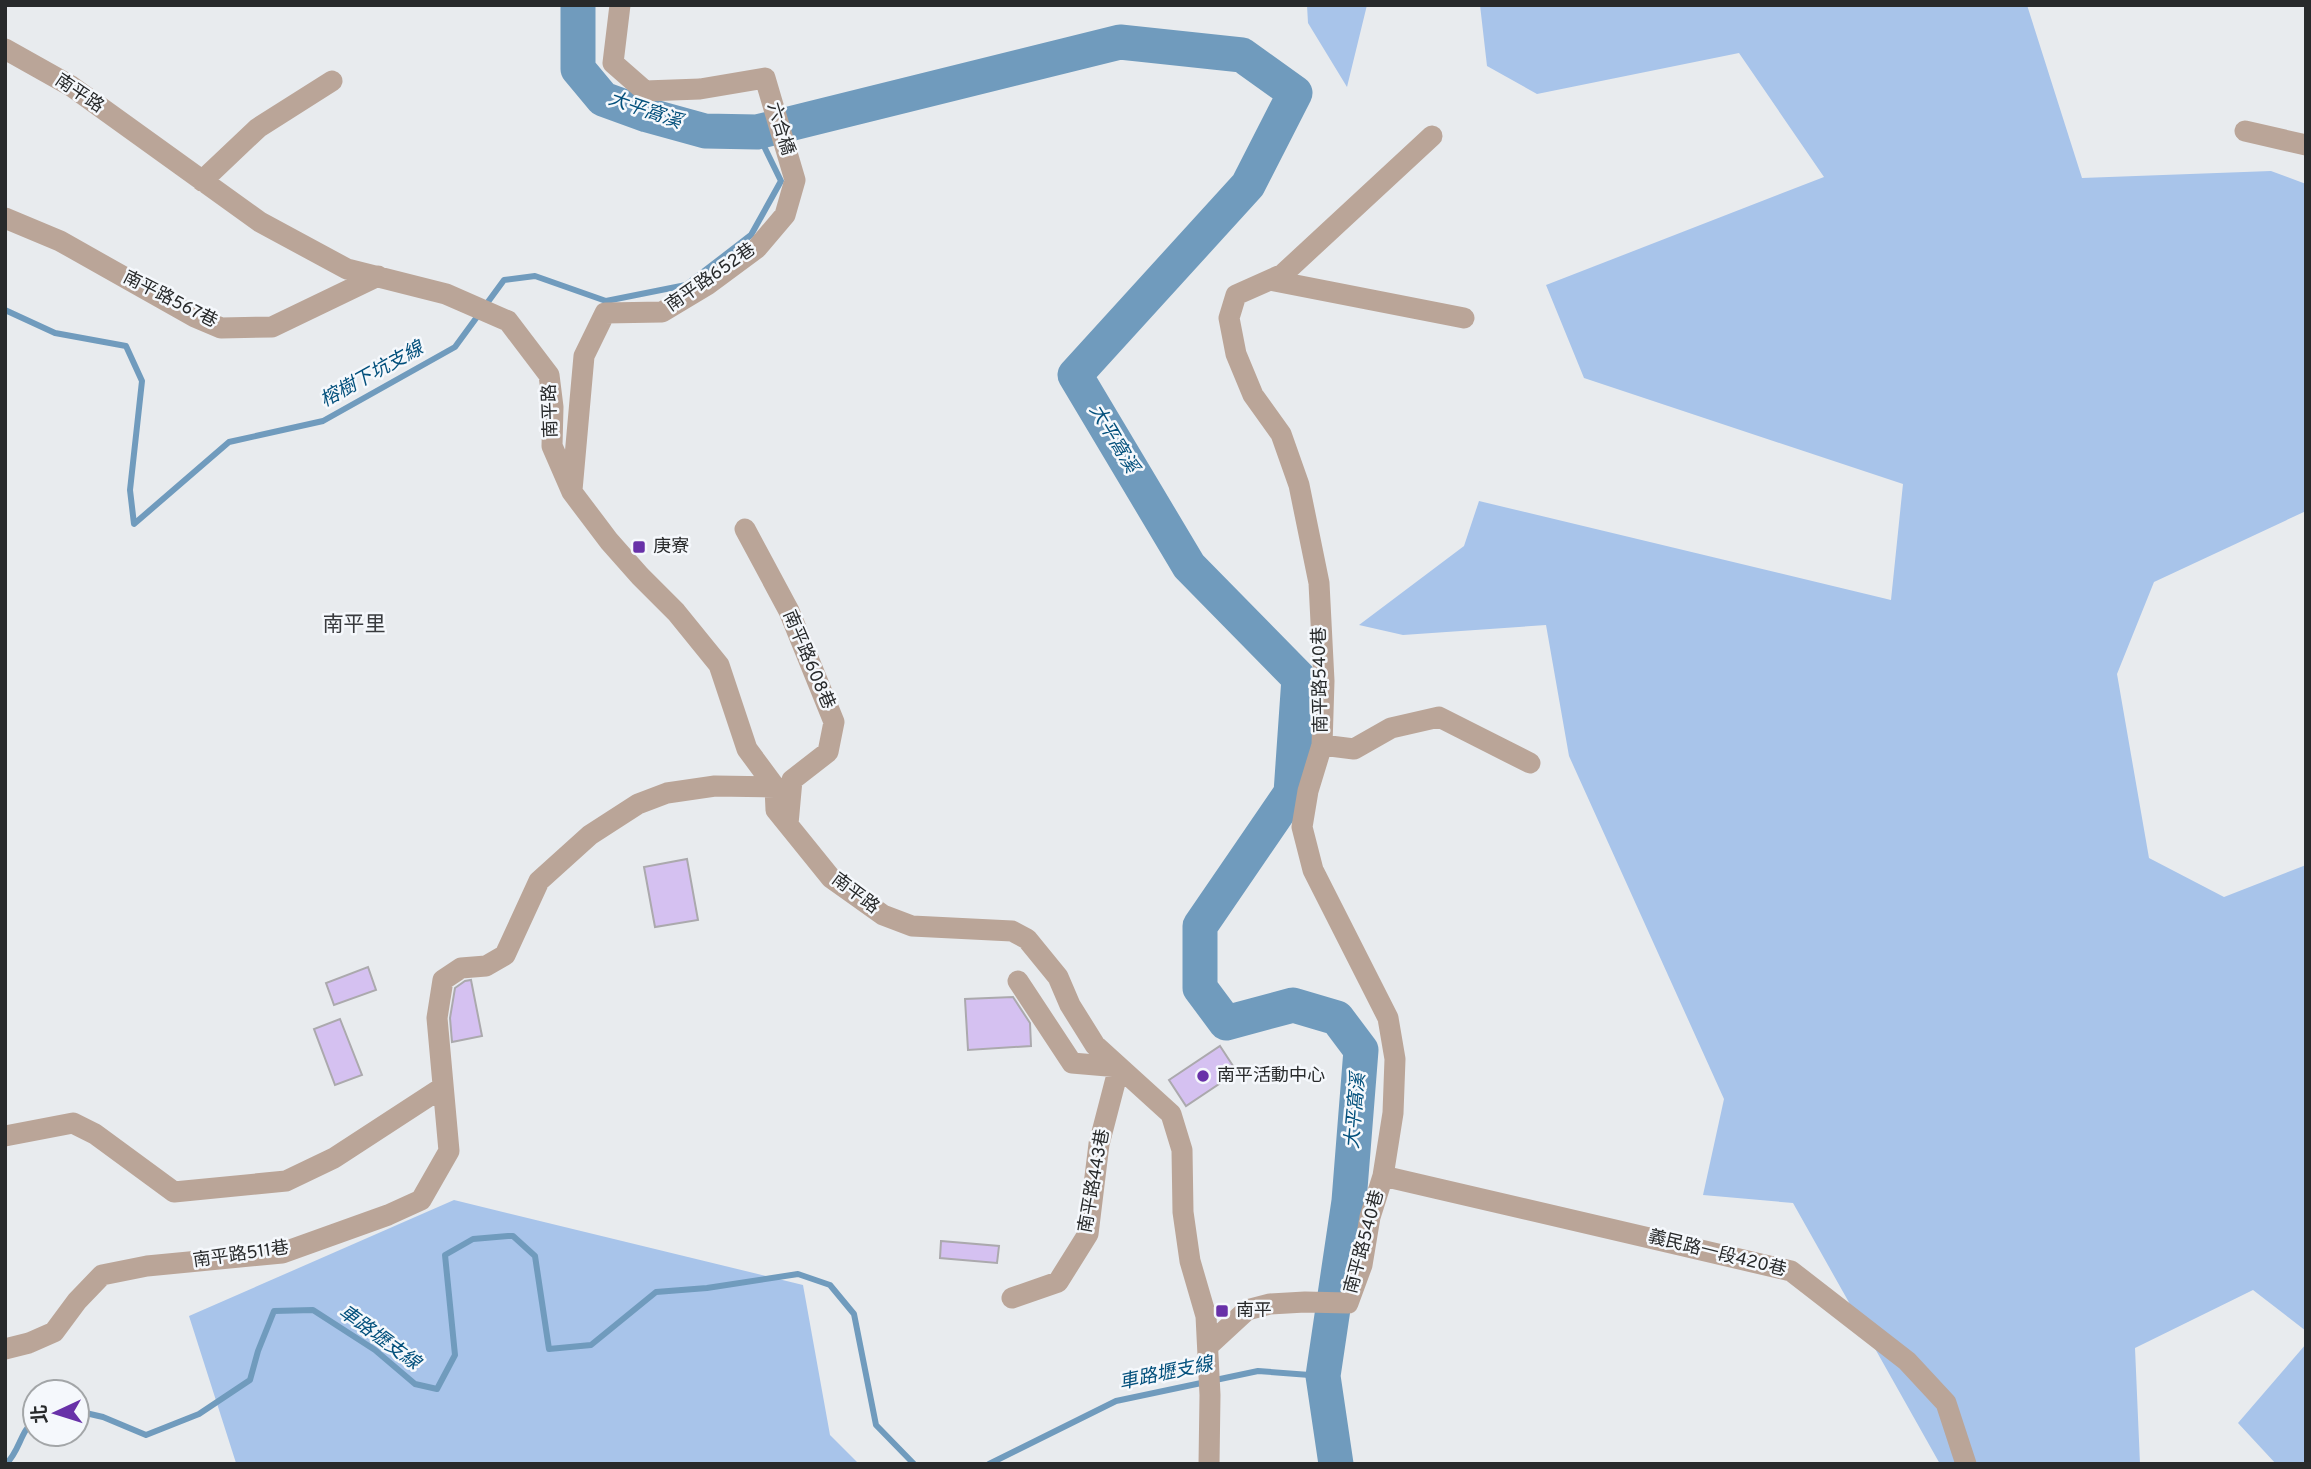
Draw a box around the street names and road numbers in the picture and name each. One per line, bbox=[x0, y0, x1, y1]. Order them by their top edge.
street label: 南平路 bbox=[50, 69, 108, 119]
street label: 六合橋 bbox=[761, 100, 799, 158]
street label: 南平路652巷 bbox=[661, 239, 761, 317]
street label: 南平路567巷 bbox=[119, 266, 221, 334]
street label: 南平路 bbox=[539, 384, 563, 438]
street label: 南平路608巷 bbox=[777, 607, 839, 713]
street label: 南平路540巷 bbox=[1309, 627, 1333, 733]
street label: 南平路 bbox=[827, 869, 883, 919]
street label: 南平路443巷 bbox=[1075, 1127, 1115, 1235]
street label: 南平路540巷 bbox=[1340, 1188, 1390, 1296]
street label: 義民路一段420巷 bbox=[1645, 1226, 1789, 1282]
street label: 南平路511巷 bbox=[192, 1237, 290, 1273]

